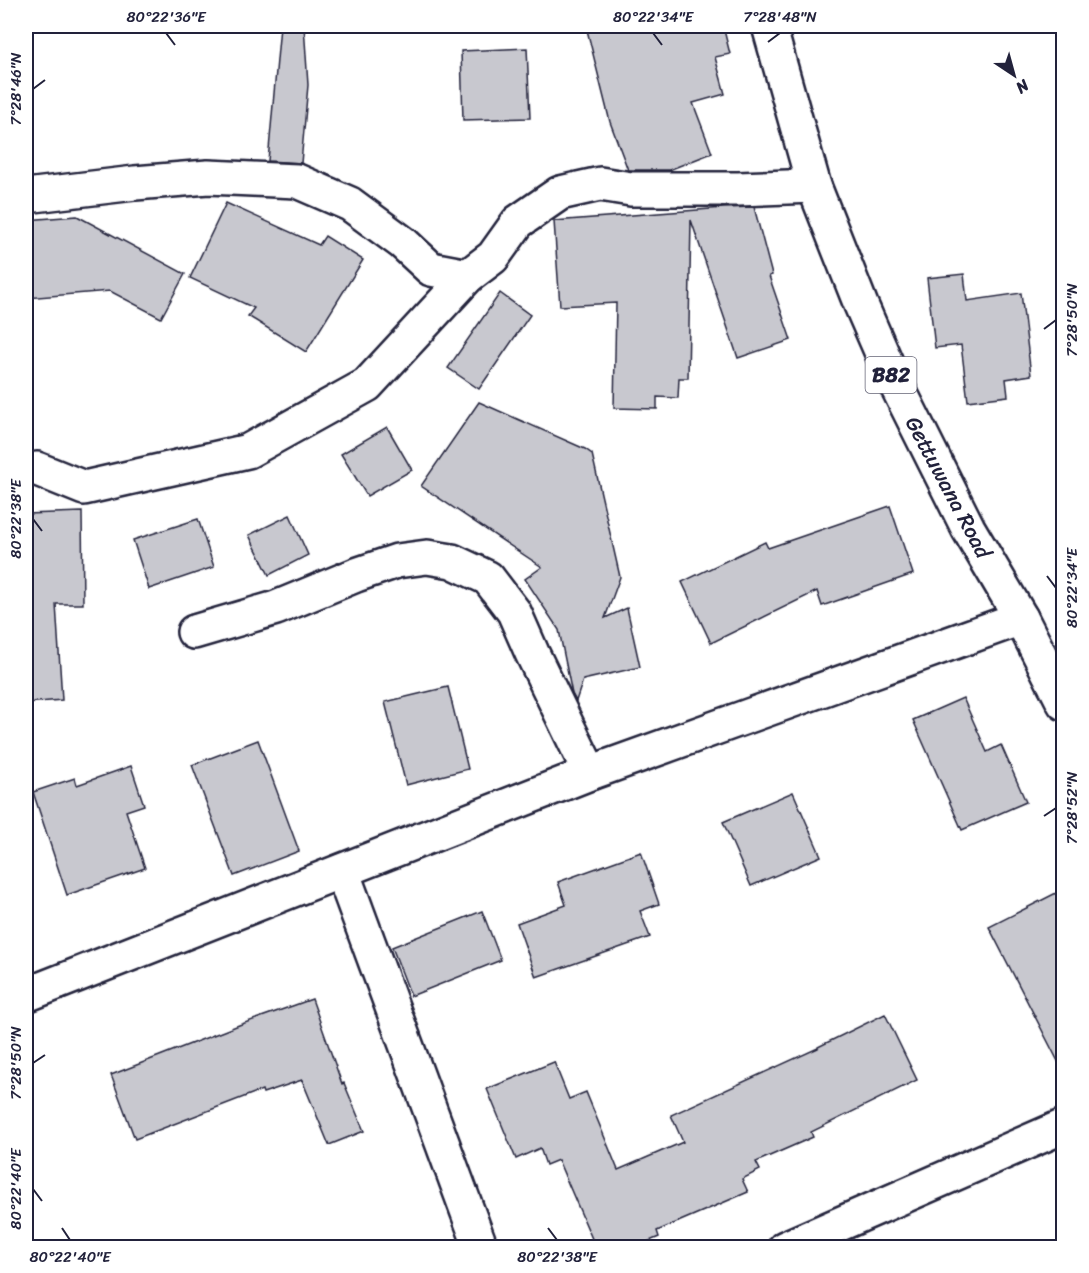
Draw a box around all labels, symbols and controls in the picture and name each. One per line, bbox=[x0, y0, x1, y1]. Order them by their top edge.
text: 80°22'36"E bbox=[126, 4, 207, 30]
text: 80°22'34"E bbox=[613, 4, 695, 30]
text: 7°28'48"N bbox=[743, 4, 817, 30]
north arrow bbox=[984, 45, 1044, 105]
text: 7°28'46"N bbox=[3, 52, 29, 125]
text: N bbox=[1009, 71, 1036, 102]
text: 7°28'50"N bbox=[1059, 283, 1085, 357]
road number: B82 bbox=[866, 357, 916, 393]
street label: Gettuwana Road bbox=[894, 409, 1003, 567]
text: 80°22'38"E bbox=[3, 477, 29, 559]
text: 80°22'34"E bbox=[1059, 546, 1085, 628]
text: 7°28'52"N bbox=[1059, 771, 1085, 844]
text: 7°28'50"N bbox=[3, 1026, 29, 1100]
text: 80°22'40"E bbox=[3, 1147, 29, 1230]
text: 80°22'40"E bbox=[29, 1244, 112, 1270]
text: 80°22'38"E bbox=[517, 1244, 599, 1270]

